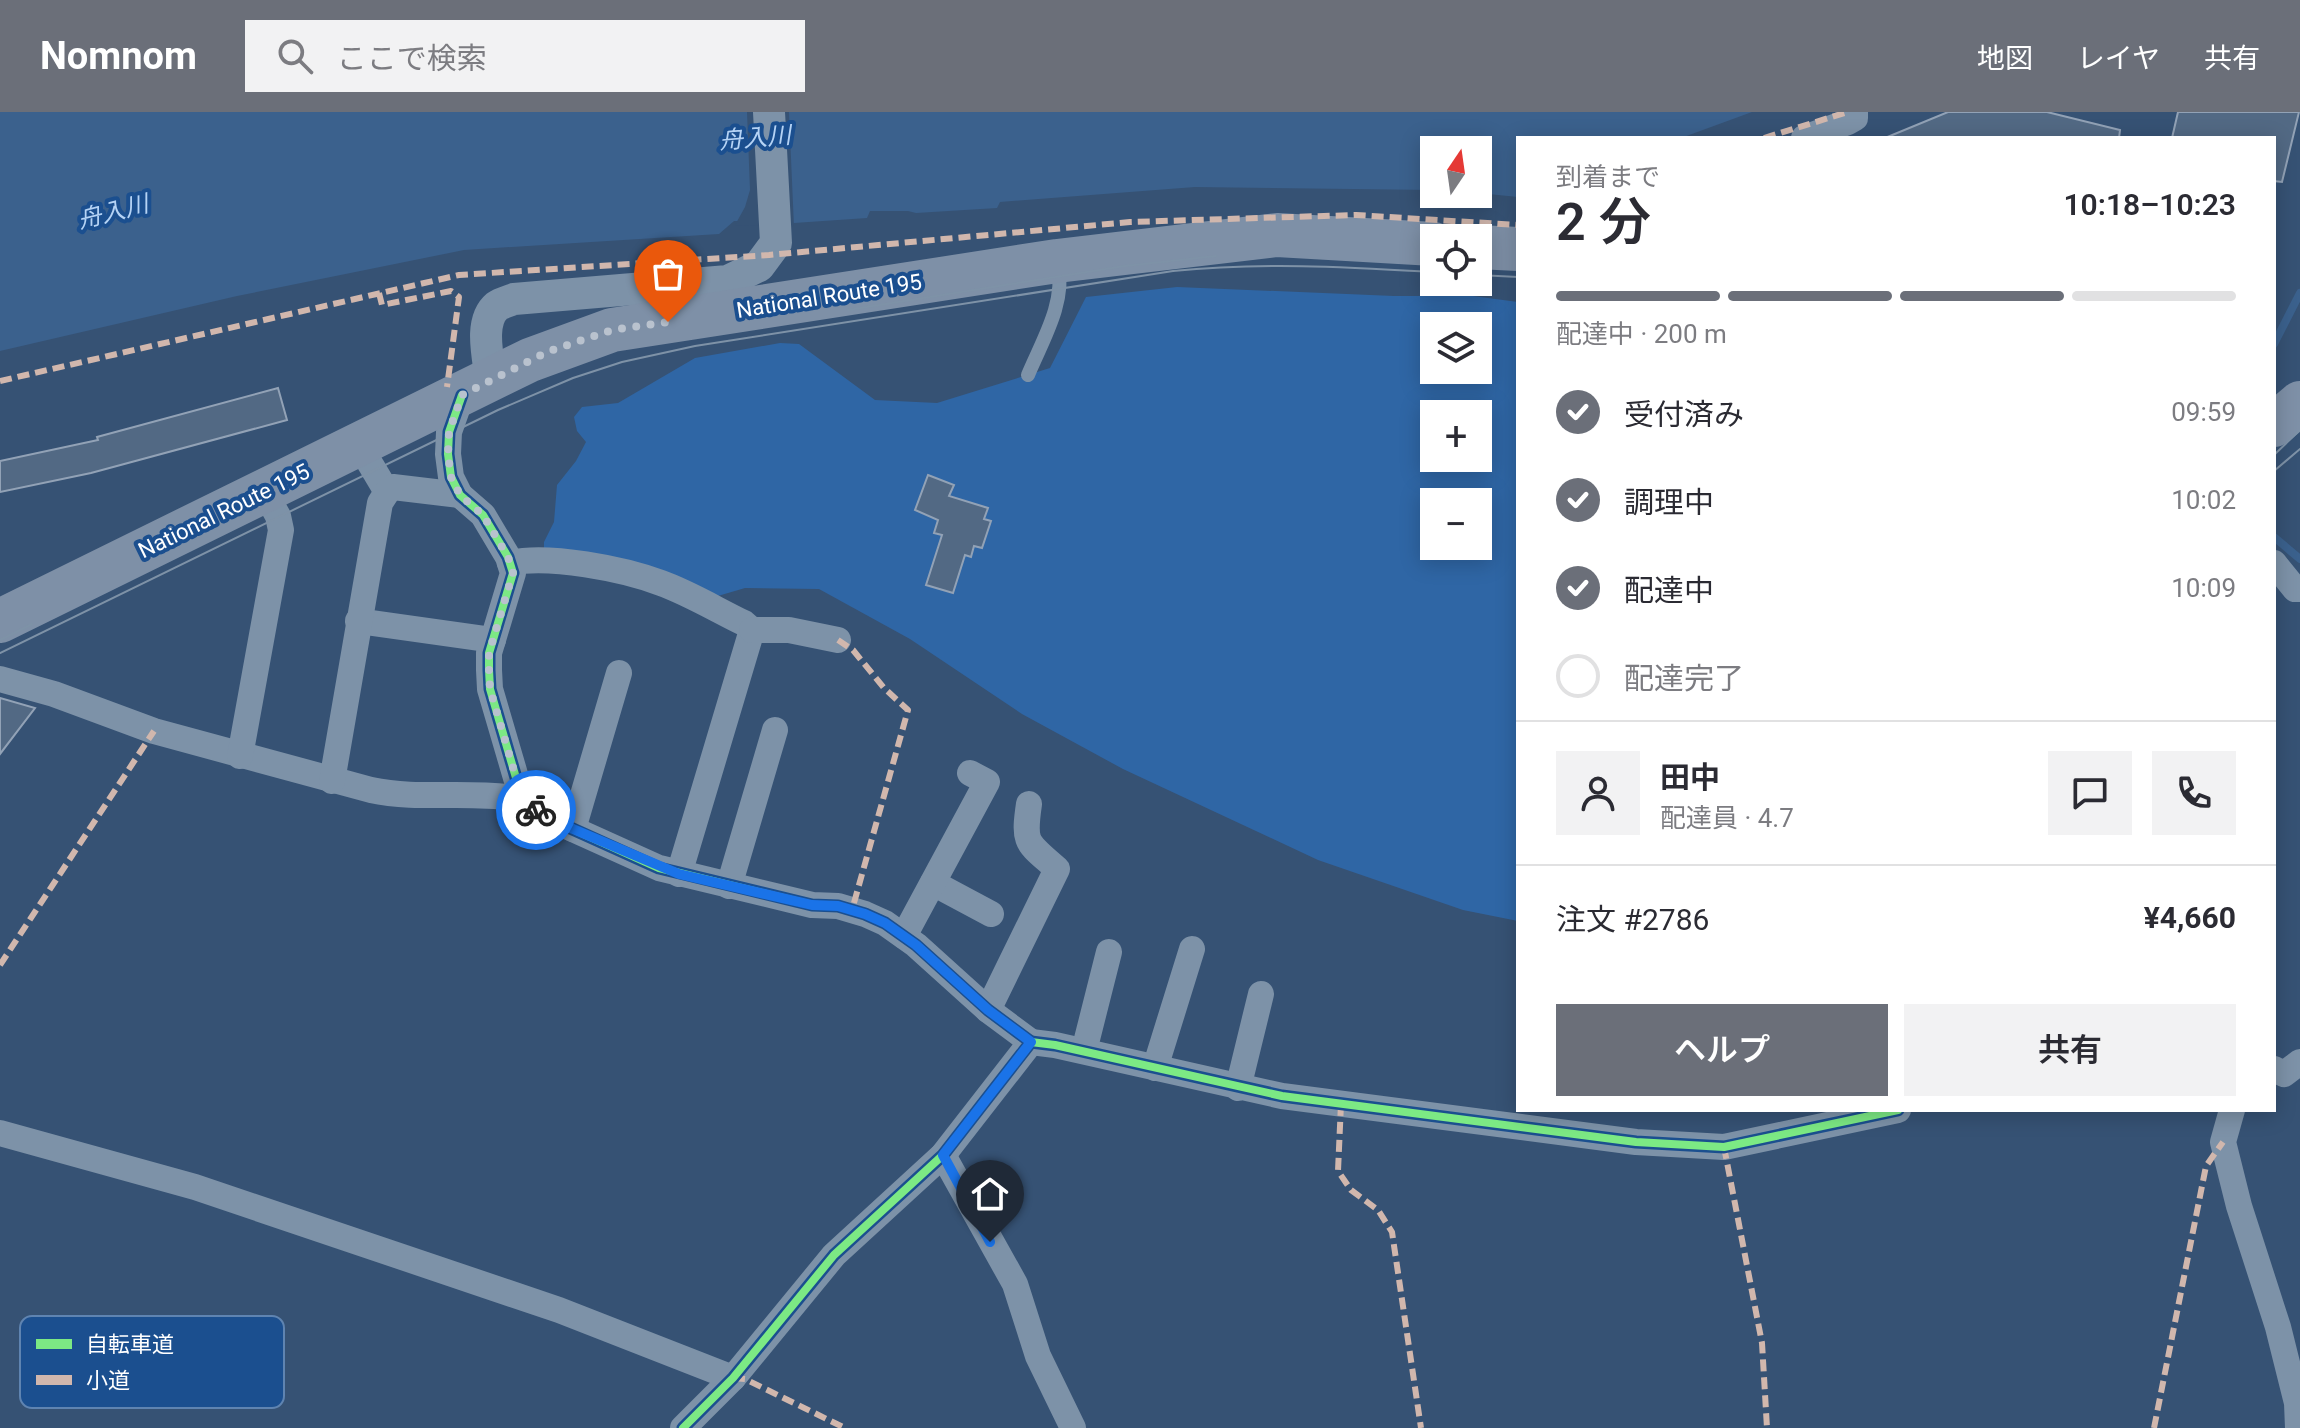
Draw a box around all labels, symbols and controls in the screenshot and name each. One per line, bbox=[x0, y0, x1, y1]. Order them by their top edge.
search box bbox=[245, 20, 805, 92]
text: Nomnom bbox=[40, 34, 197, 78]
icon: search bbox=[273, 34, 317, 78]
text: ここで検索 bbox=[337, 41, 487, 76]
text: 地図 bbox=[1977, 42, 2033, 75]
text: レイヤ bbox=[2077, 42, 2160, 75]
text: 共有 bbox=[2204, 42, 2260, 75]
water label: 舟入川 bbox=[718, 121, 795, 155]
north arrow bbox=[1420, 136, 1492, 208]
map controls bbox=[1420, 136, 1492, 560]
text: 到着まで bbox=[1556, 162, 1660, 192]
text: 10:18–10:23 bbox=[2063, 187, 2236, 222]
water label: 舟入川 bbox=[75, 189, 154, 234]
text: 2 分 bbox=[1556, 192, 1651, 253]
button: locate bbox=[1420, 224, 1492, 296]
pin bbox=[634, 240, 702, 322]
icon: bag bbox=[646, 252, 690, 296]
street label: National Route 195 bbox=[735, 269, 923, 323]
button: layers bbox=[1420, 312, 1492, 384]
text: 配達中 · 200 m bbox=[1556, 319, 1727, 349]
icon: check bbox=[1556, 390, 1600, 434]
text: 受付済み bbox=[1624, 397, 1744, 432]
text: 09:59 bbox=[2171, 397, 2236, 427]
button: + bbox=[1420, 400, 1492, 472]
street label: National Route 195 bbox=[134, 459, 314, 563]
icon: check bbox=[1556, 478, 1600, 522]
text: 調理中 bbox=[1624, 485, 1714, 520]
text: 10:02 bbox=[2171, 485, 2236, 515]
button: − bbox=[1420, 488, 1492, 560]
icon: check bbox=[1556, 566, 1600, 610]
text: 配達中 bbox=[1624, 573, 1714, 608]
text: 10:09 bbox=[2171, 573, 2236, 603]
text: 配達完了 bbox=[1624, 661, 1744, 696]
button: person bbox=[1556, 751, 1640, 835]
button: chat bbox=[2048, 751, 2132, 835]
button: phone bbox=[2152, 751, 2236, 835]
text: 田中 bbox=[1660, 760, 1720, 795]
courier bbox=[496, 770, 576, 850]
icon: bike bbox=[514, 788, 558, 832]
text: 配達員 · 4.7 bbox=[1660, 803, 1794, 833]
text: ¥4,660 bbox=[2144, 900, 2236, 935]
text: 注文 #2786 bbox=[1556, 902, 1709, 937]
button: ヘルプ bbox=[1556, 1004, 1888, 1096]
button: 共有 bbox=[1904, 1004, 2236, 1096]
pin bbox=[956, 1160, 1024, 1242]
icon: home bbox=[968, 1172, 1012, 1216]
legend bbox=[20, 1316, 284, 1408]
text: 自転車道 bbox=[86, 1332, 174, 1357]
text: 小道 bbox=[86, 1368, 130, 1393]

